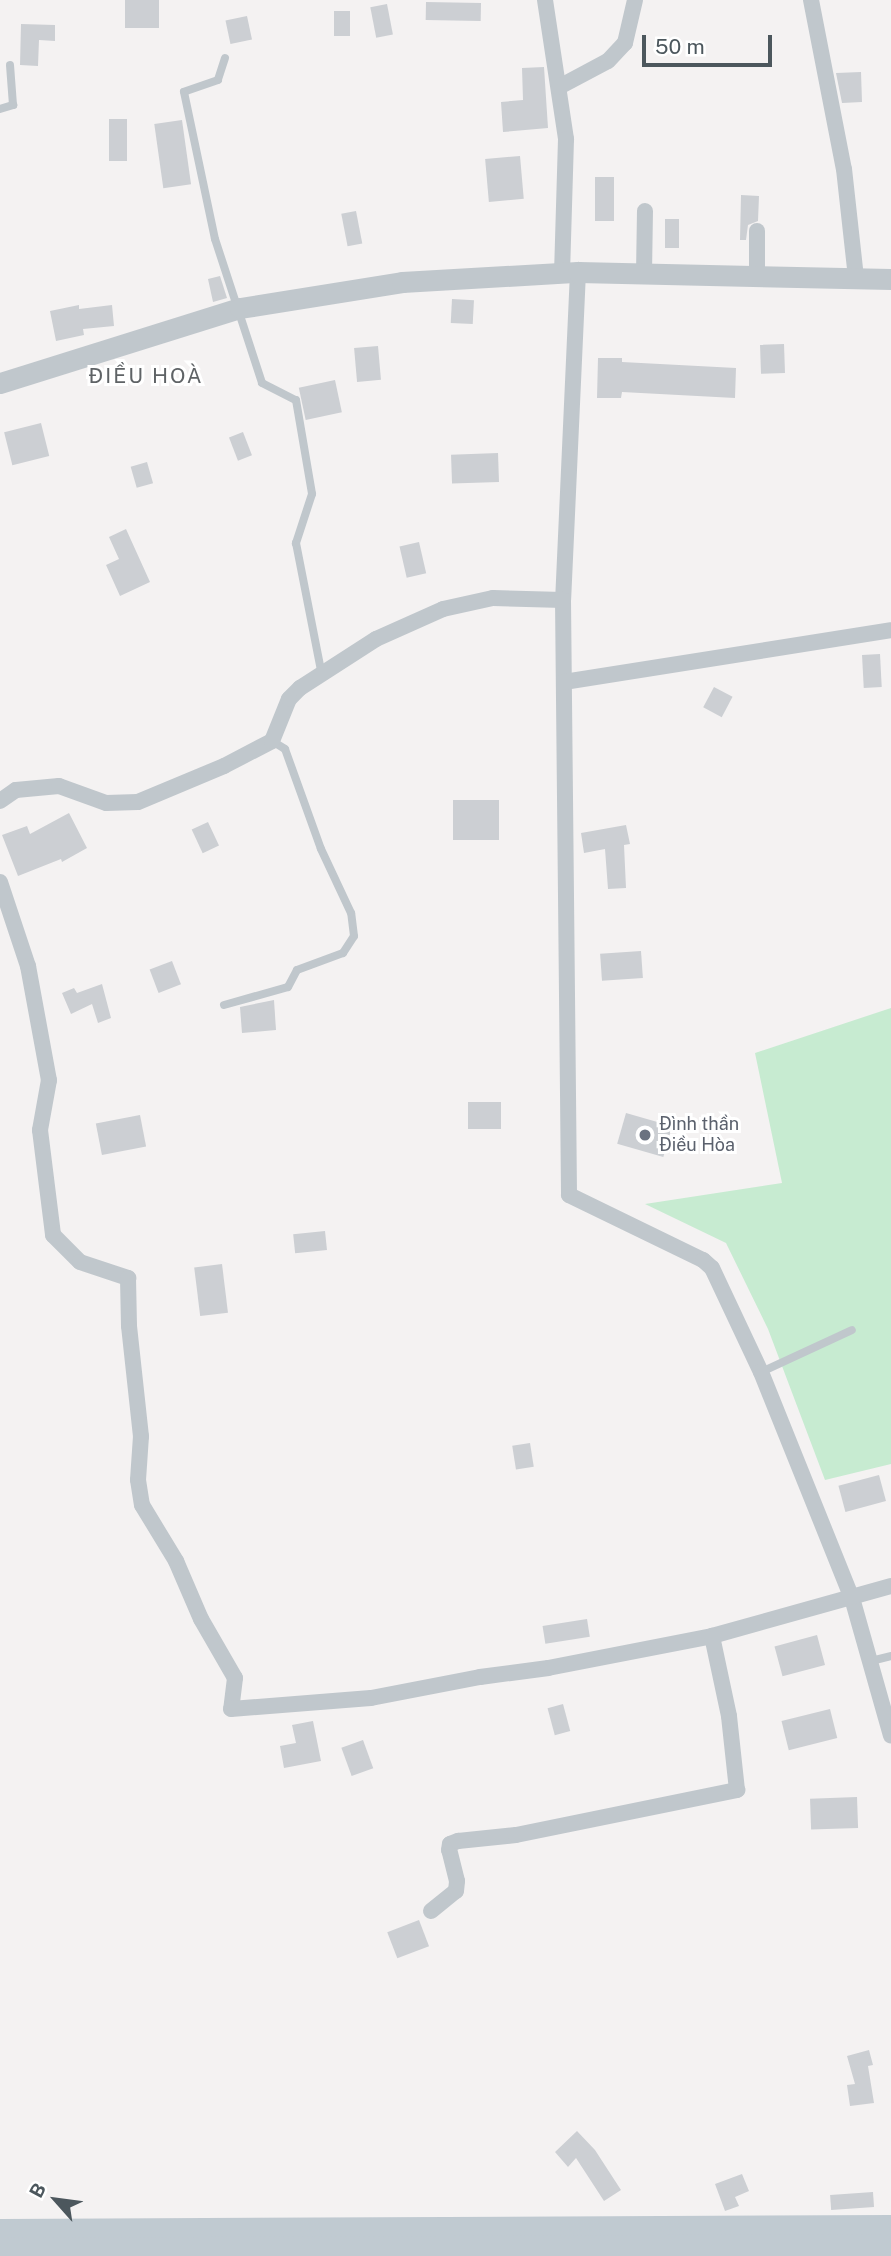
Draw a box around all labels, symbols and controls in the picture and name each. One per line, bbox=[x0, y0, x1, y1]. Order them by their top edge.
scale bar bbox=[646, 21, 776, 65]
text: 50 m bbox=[655, 34, 705, 59]
district label: ĐIỀU HOÀ bbox=[89, 363, 203, 389]
place label: Đình thần Điều Hòa bbox=[659, 1114, 739, 1156]
marker: Đình thần Điều Hòa bbox=[637, 1127, 653, 1143]
north arrow bbox=[21, 2165, 91, 2235]
text: B bbox=[25, 2179, 50, 2201]

